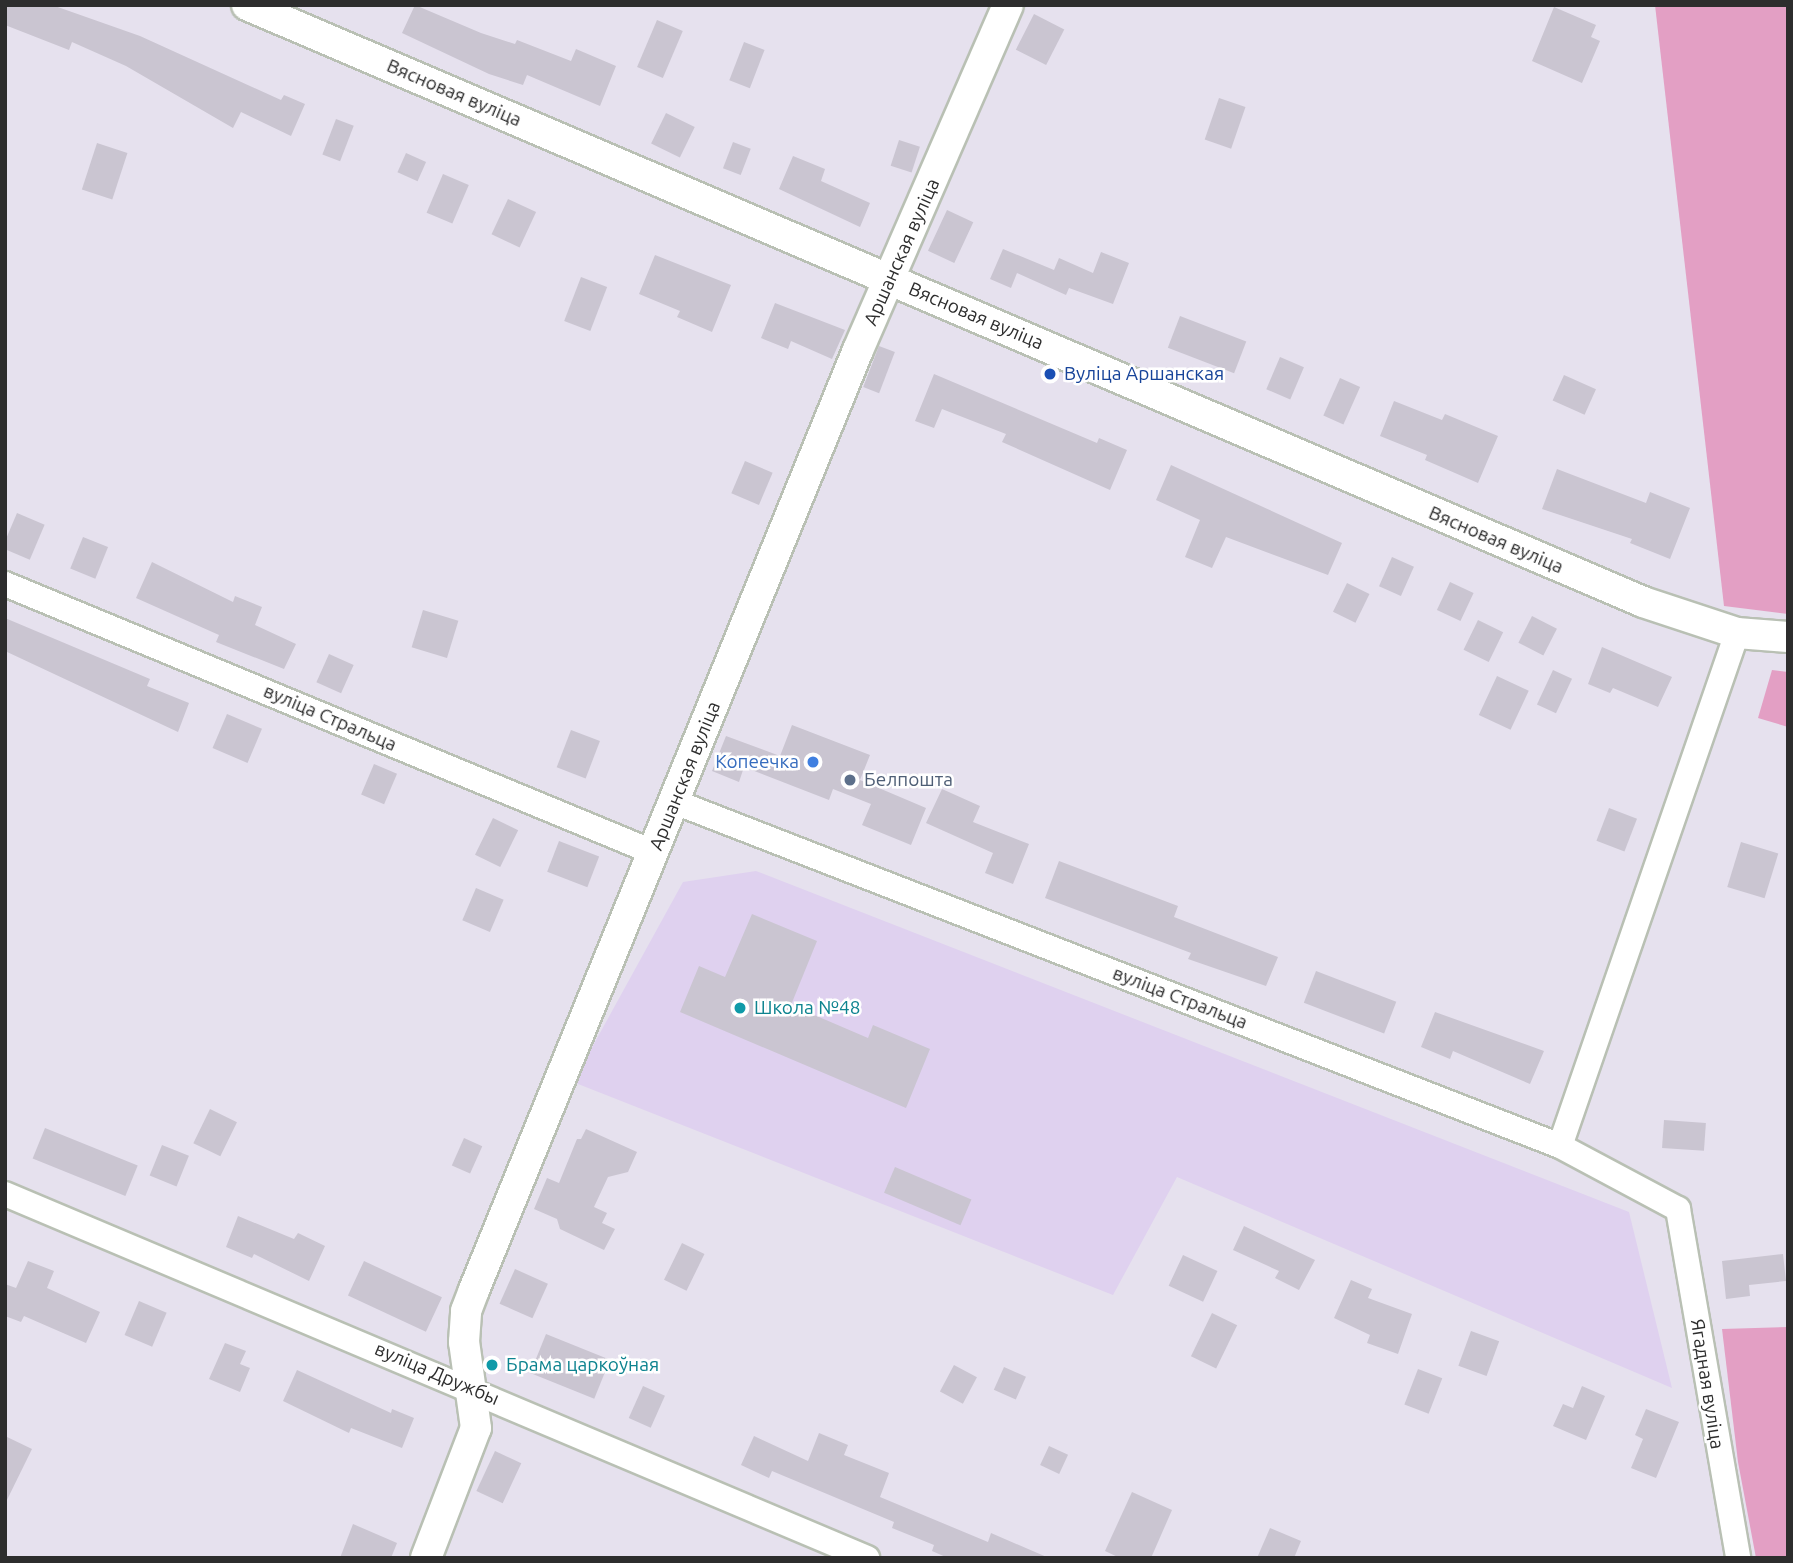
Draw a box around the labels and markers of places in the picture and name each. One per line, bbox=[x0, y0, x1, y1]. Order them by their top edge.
place label: Вуліца Аршанская bbox=[1064, 363, 1224, 385]
marker: Вуліца Аршанская bbox=[1042, 366, 1058, 382]
place label: Копеечка bbox=[715, 751, 799, 773]
marker: Копеечка bbox=[805, 754, 821, 770]
place label: Белпошта bbox=[864, 769, 953, 791]
marker: Белпошта bbox=[842, 772, 858, 788]
place label: Школа №48 bbox=[754, 997, 861, 1019]
marker: Школа №48 bbox=[732, 1000, 748, 1016]
place label: Брама царкоўная bbox=[506, 1354, 659, 1376]
marker: Брама царкоўная bbox=[484, 1357, 500, 1373]

